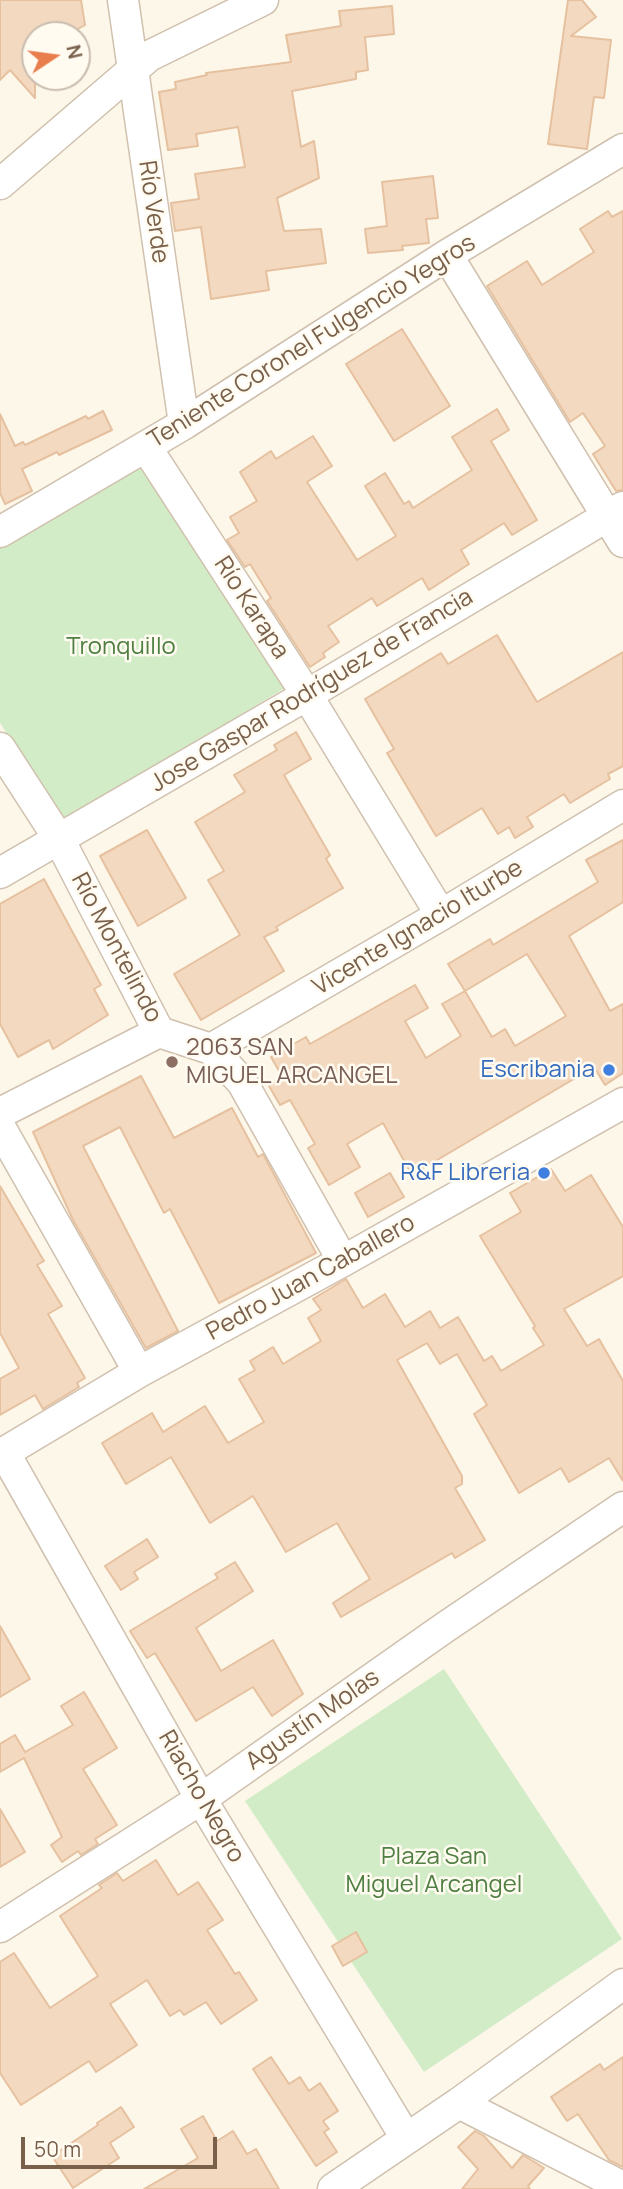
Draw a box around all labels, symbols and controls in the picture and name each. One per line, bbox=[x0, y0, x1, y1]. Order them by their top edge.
north arrow bbox=[21, 21, 91, 91]
text: N bbox=[60, 42, 89, 61]
street label: Río Verde bbox=[132, 159, 174, 265]
street label: Teniente Coronel Fulgencio Yegros bbox=[143, 229, 481, 455]
street label: Río Karapa bbox=[207, 551, 295, 665]
street label: Jose Gaspar Rodríguez de Francia bbox=[146, 583, 478, 799]
park label: Tronquillo bbox=[66, 633, 176, 661]
street label: Vicente Ignacio Iturbe bbox=[308, 854, 528, 1002]
street label: Río Montelindo bbox=[64, 868, 168, 1028]
place label: 2063 SAN MIGUEL ARCANGEL bbox=[186, 1034, 398, 1090]
marker: 2063 SAN MIGUEL ARCANGEL bbox=[164, 1054, 180, 1070]
place label: Escribania bbox=[480, 1056, 595, 1084]
marker: Escribania bbox=[601, 1062, 617, 1078]
place label: R&F Libreria bbox=[400, 1159, 530, 1187]
marker: R&F Libreria bbox=[536, 1165, 552, 1181]
street label: Pedro Juan Caballero bbox=[202, 1209, 420, 1347]
street label: Agustín Molas bbox=[241, 1663, 385, 1777]
street label: Riacho Negro bbox=[152, 1726, 250, 1868]
park label: Plaza San Miguel Arcangel bbox=[346, 1843, 522, 1899]
scale bar bbox=[24, 2122, 220, 2166]
text: 50 m bbox=[34, 2135, 81, 2163]

